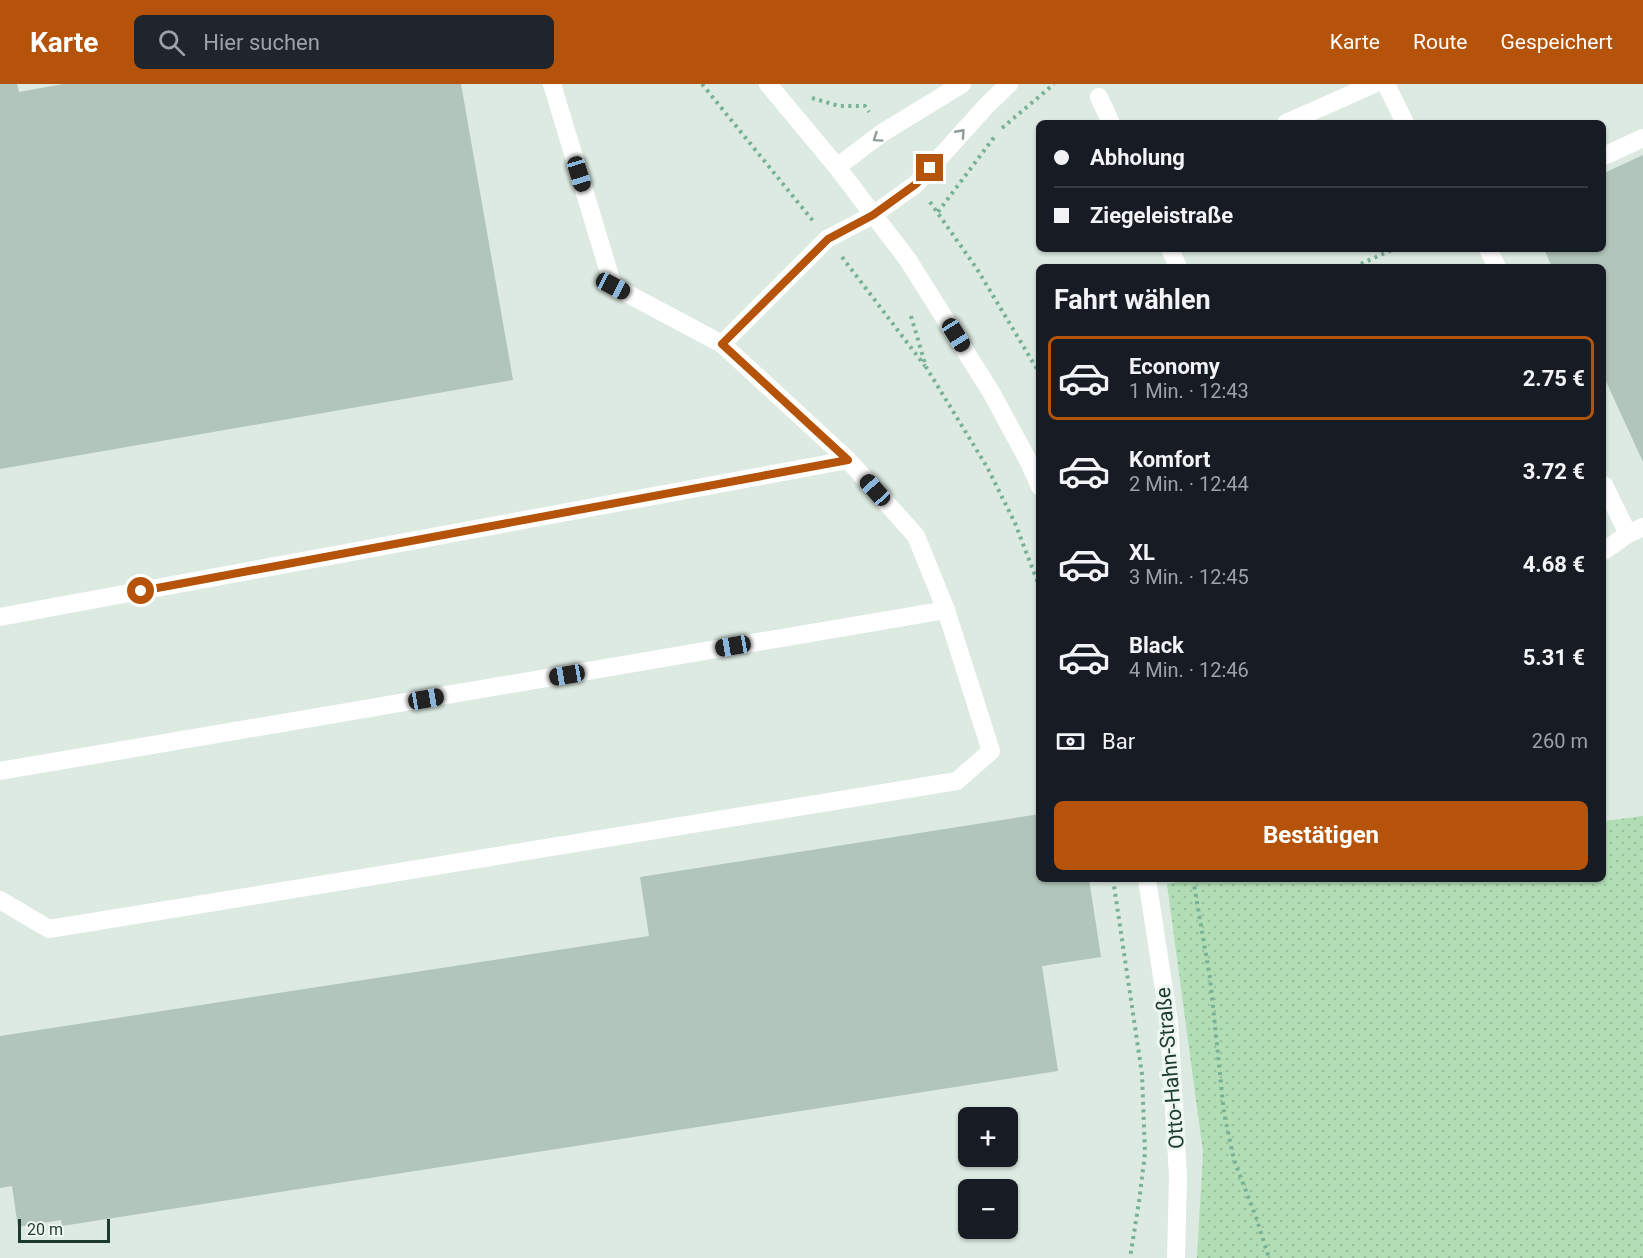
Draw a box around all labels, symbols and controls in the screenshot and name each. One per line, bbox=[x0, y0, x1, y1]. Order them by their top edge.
search box bbox=[134, 15, 554, 69]
text: Karte bbox=[30, 26, 98, 59]
icon: search bbox=[155, 26, 188, 59]
text: Hier suchen bbox=[203, 30, 320, 55]
text: Karte bbox=[1330, 30, 1380, 54]
text: Route bbox=[1413, 30, 1467, 54]
text: Gespeichert bbox=[1500, 30, 1613, 54]
one-way arrow bbox=[954, 130, 965, 140]
one-way arrow bbox=[872, 131, 883, 142]
text: Abholung bbox=[1090, 145, 1185, 170]
car bbox=[565, 154, 593, 194]
route end bbox=[916, 154, 943, 181]
text: Ziegeleistraße bbox=[1090, 203, 1233, 228]
car bbox=[593, 270, 633, 302]
text: Fahrt wählen bbox=[1054, 284, 1211, 316]
car bbox=[939, 315, 973, 355]
icon: car bbox=[1057, 351, 1111, 405]
text: Economy bbox=[1129, 354, 1220, 379]
text: 2.75 € bbox=[1523, 366, 1585, 391]
text: 1 Min. · 12:43 bbox=[1129, 379, 1249, 403]
icon: car bbox=[1057, 444, 1111, 498]
text: Komfort bbox=[1129, 447, 1211, 472]
text: 3.72 € bbox=[1523, 459, 1585, 484]
car bbox=[856, 471, 894, 509]
text: 2 Min. · 12:44 bbox=[1129, 472, 1249, 496]
icon: car bbox=[1057, 537, 1111, 591]
text: XL bbox=[1129, 540, 1155, 565]
text: 4.68 € bbox=[1523, 552, 1585, 577]
text: 3 Min. · 12:45 bbox=[1129, 565, 1249, 589]
route start bbox=[127, 577, 154, 604]
icon: car bbox=[1057, 630, 1111, 684]
text: Black bbox=[1129, 633, 1184, 658]
car bbox=[714, 634, 752, 658]
text: 5.31 € bbox=[1523, 645, 1585, 670]
text: 4 Min. · 12:46 bbox=[1129, 658, 1249, 682]
car bbox=[548, 663, 586, 687]
car bbox=[407, 687, 445, 711]
icon: cash bbox=[1054, 725, 1087, 758]
text: Bar bbox=[1102, 729, 1135, 754]
text: 260 m bbox=[1532, 729, 1588, 753]
button: Bestätigen bbox=[1054, 801, 1588, 870]
street label: Otto-Hahn-Straße bbox=[1151, 986, 1189, 1150]
map controls bbox=[958, 1107, 1018, 1239]
button: + bbox=[958, 1107, 1018, 1167]
button: − bbox=[958, 1179, 1018, 1239]
scale bar bbox=[18, 1216, 110, 1244]
text: 20 m bbox=[27, 1220, 63, 1239]

